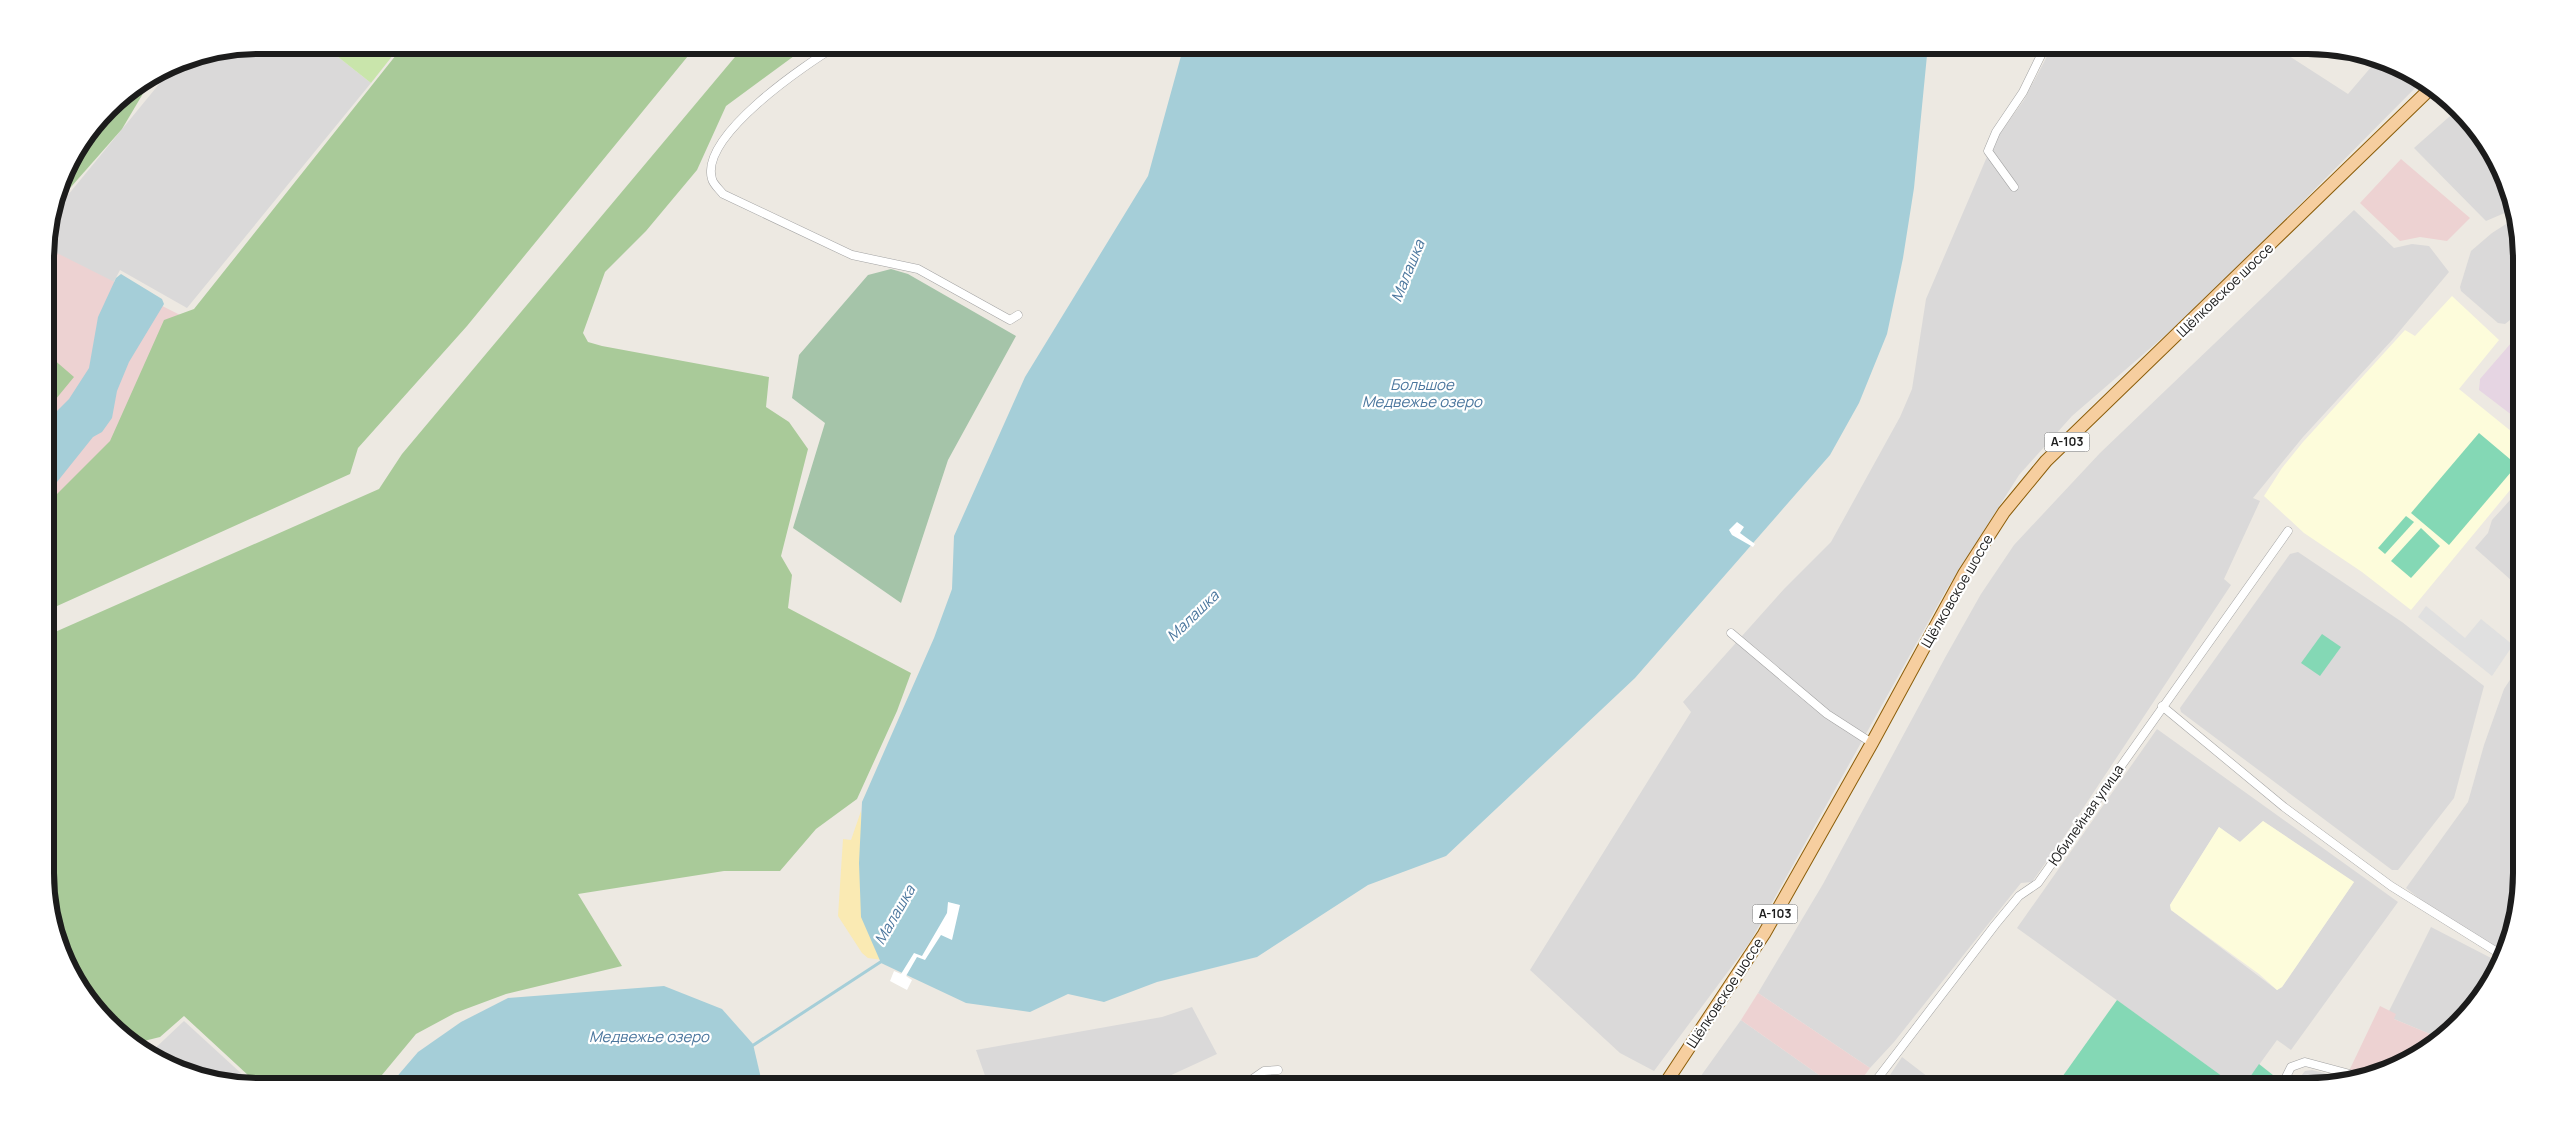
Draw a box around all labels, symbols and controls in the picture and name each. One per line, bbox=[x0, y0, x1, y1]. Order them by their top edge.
water label: Малашка bbox=[1386, 236, 1430, 305]
street label: Щёлковское шоссе bbox=[2172, 238, 2277, 341]
water label: Большое Медвежье озеро bbox=[1362, 374, 1483, 412]
road number: А-103 bbox=[2044, 432, 2090, 452]
street label: Щёлковское шоссе bbox=[1916, 531, 1997, 651]
water label: Малашка bbox=[1162, 585, 1224, 646]
street label: Юбилейная улица bbox=[2044, 760, 2128, 869]
water label: Малашка bbox=[869, 881, 920, 948]
road number: А-103 bbox=[1752, 904, 1798, 924]
street label: Щёлковское шоссе bbox=[1682, 934, 1767, 1052]
water label: Медвежье озеро bbox=[589, 1026, 710, 1047]

